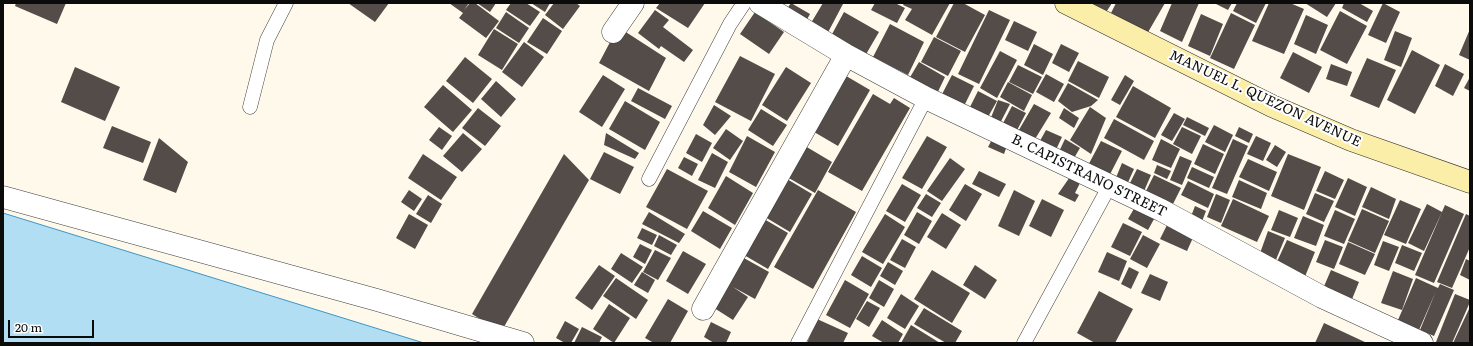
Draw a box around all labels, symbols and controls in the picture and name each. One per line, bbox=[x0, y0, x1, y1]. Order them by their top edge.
street label: MANUEL L. QUEZON AVENUE bbox=[1166, 47, 1364, 151]
street label: B. CAPISTRANO STREET bbox=[1009, 131, 1169, 221]
scale bar bbox=[10, 312, 96, 338]
text: 20 m bbox=[15, 318, 42, 336]

